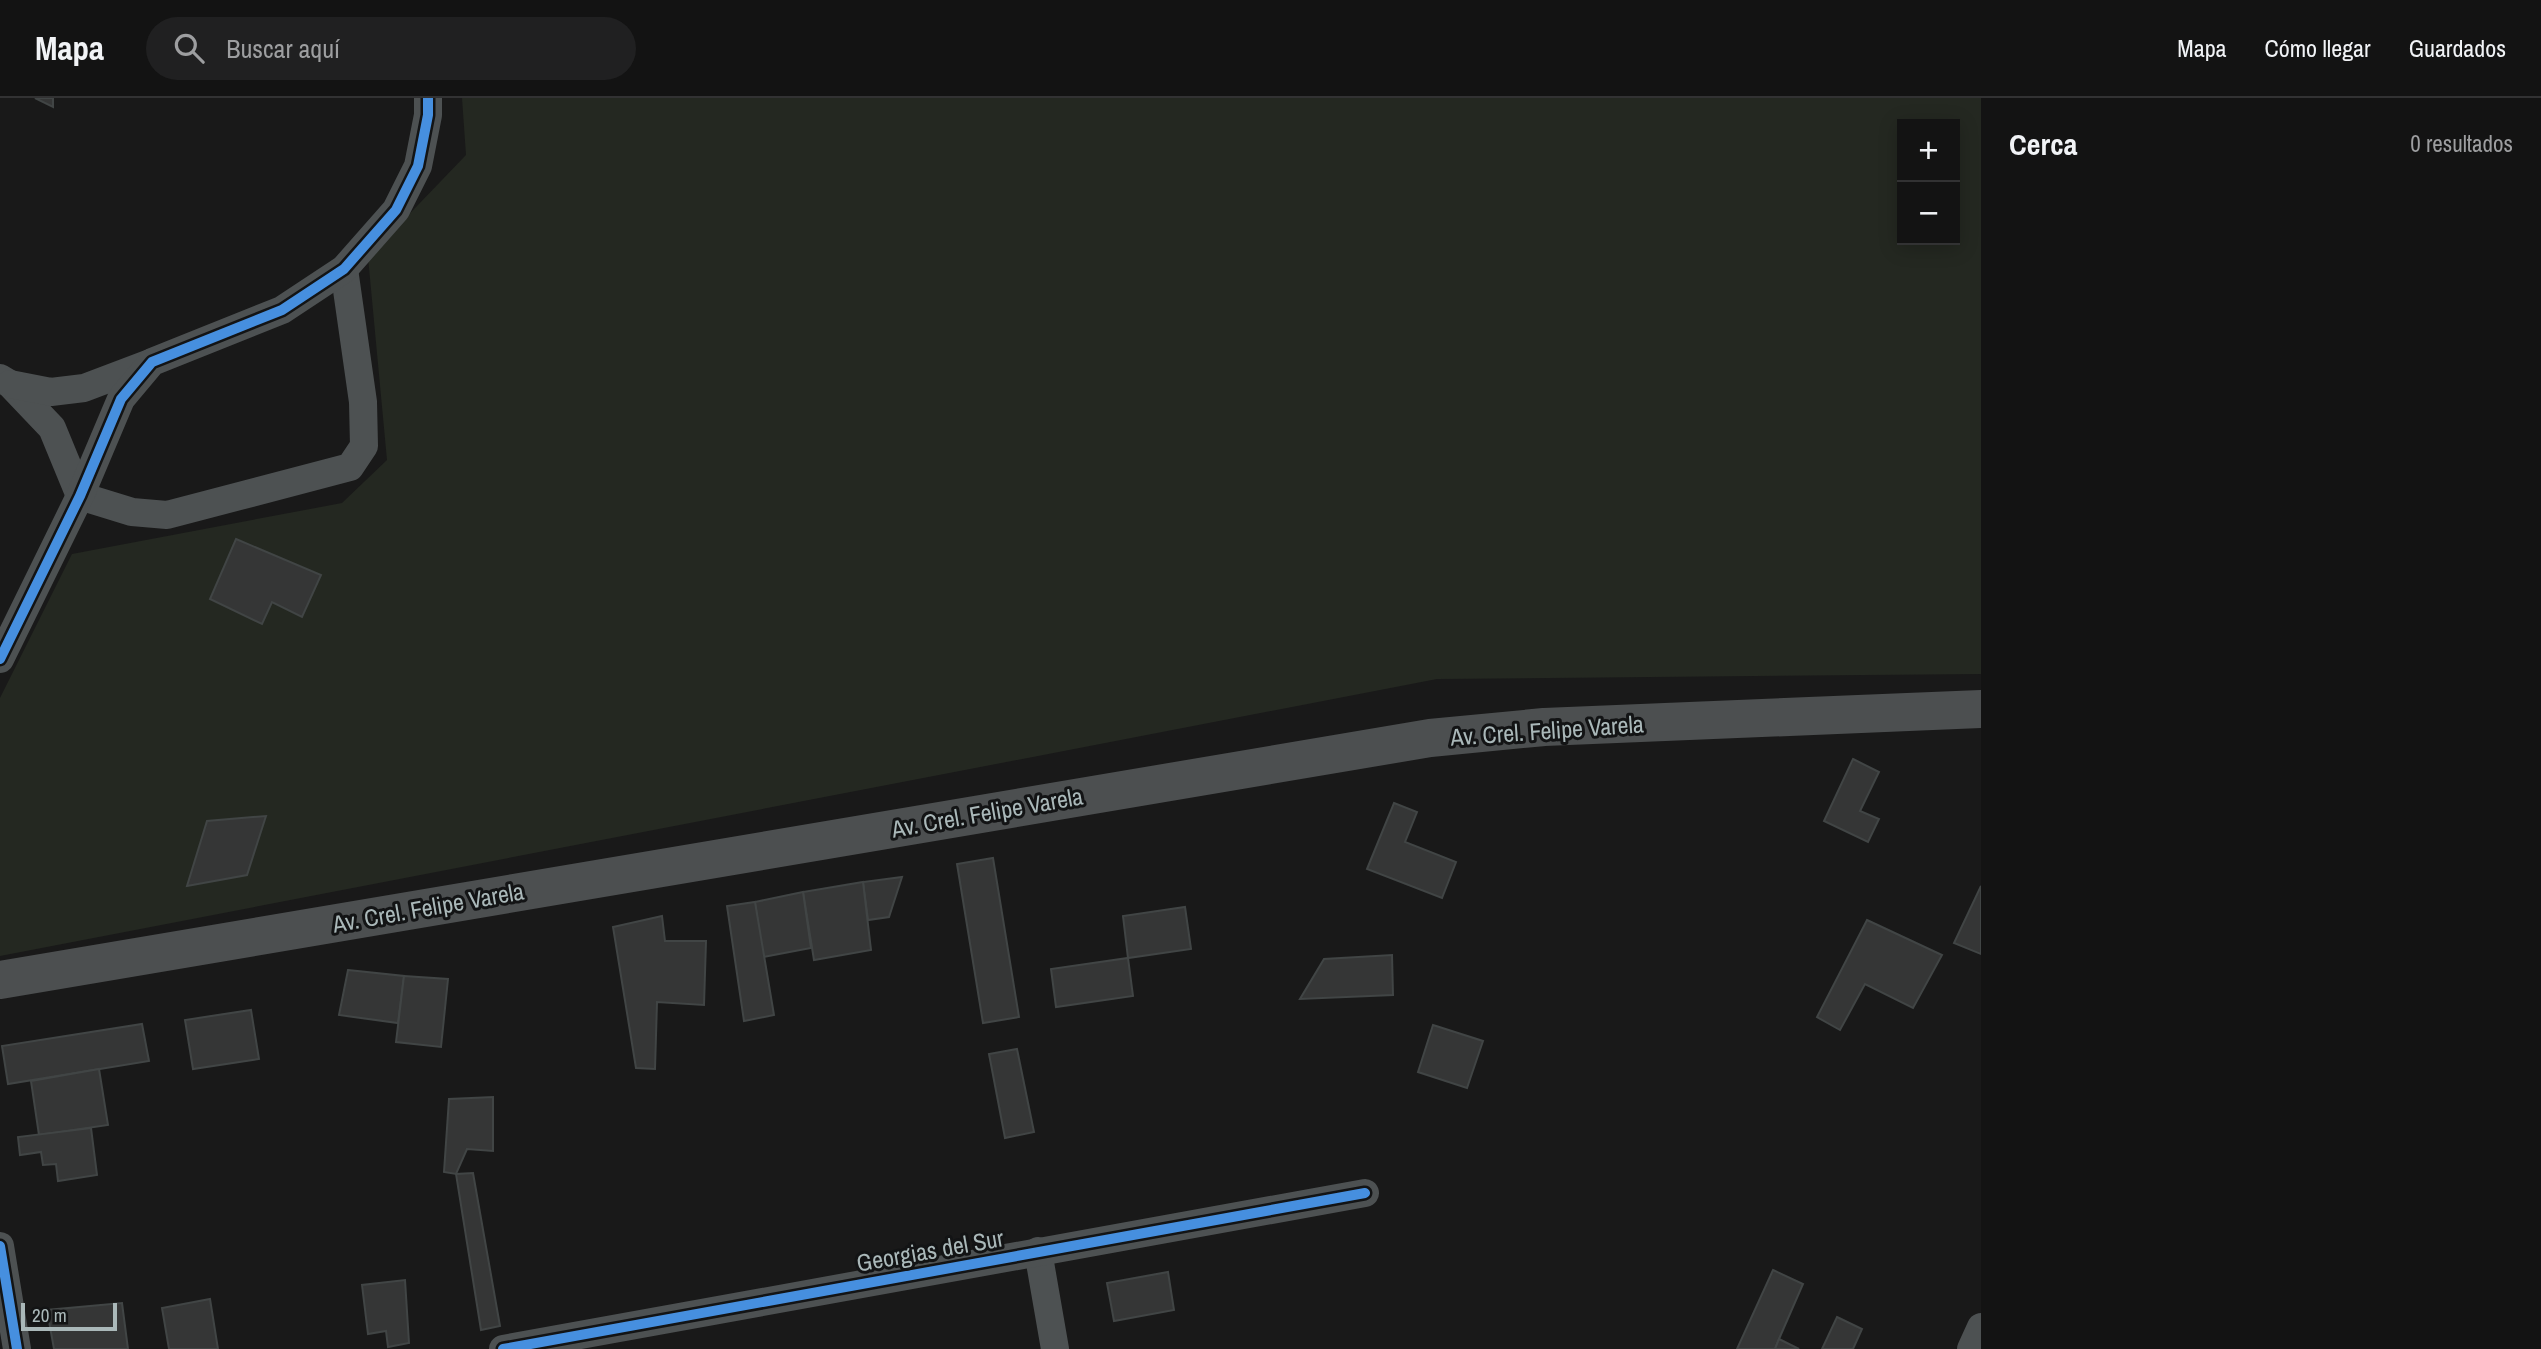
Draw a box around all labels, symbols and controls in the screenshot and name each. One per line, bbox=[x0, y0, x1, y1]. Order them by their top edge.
search box bbox=[146, 17, 636, 80]
text: Mapa bbox=[35, 26, 104, 70]
icon: search bbox=[170, 29, 208, 67]
text: Buscar aquí bbox=[226, 31, 340, 66]
text: Mapa bbox=[2177, 32, 2227, 64]
text: Cómo llegar bbox=[2265, 32, 2371, 64]
text: Guardados bbox=[2409, 32, 2506, 64]
map controls bbox=[1897, 119, 1960, 245]
button: + bbox=[1897, 119, 1960, 182]
text: Cerca bbox=[2009, 124, 2077, 164]
text: 0 resultados bbox=[2410, 128, 2513, 159]
button: − bbox=[1897, 182, 1960, 245]
street label: Av. Crel. Felipe Varela bbox=[1448, 707, 1645, 753]
street label: Av. Crel. Felipe Varela bbox=[888, 779, 1085, 845]
street label: Av. Crel. Felipe Varela bbox=[329, 874, 526, 940]
street label: Georgias del Sur bbox=[854, 1221, 1006, 1279]
scale bar bbox=[21, 1300, 117, 1332]
text: 20 m bbox=[32, 1302, 67, 1328]

